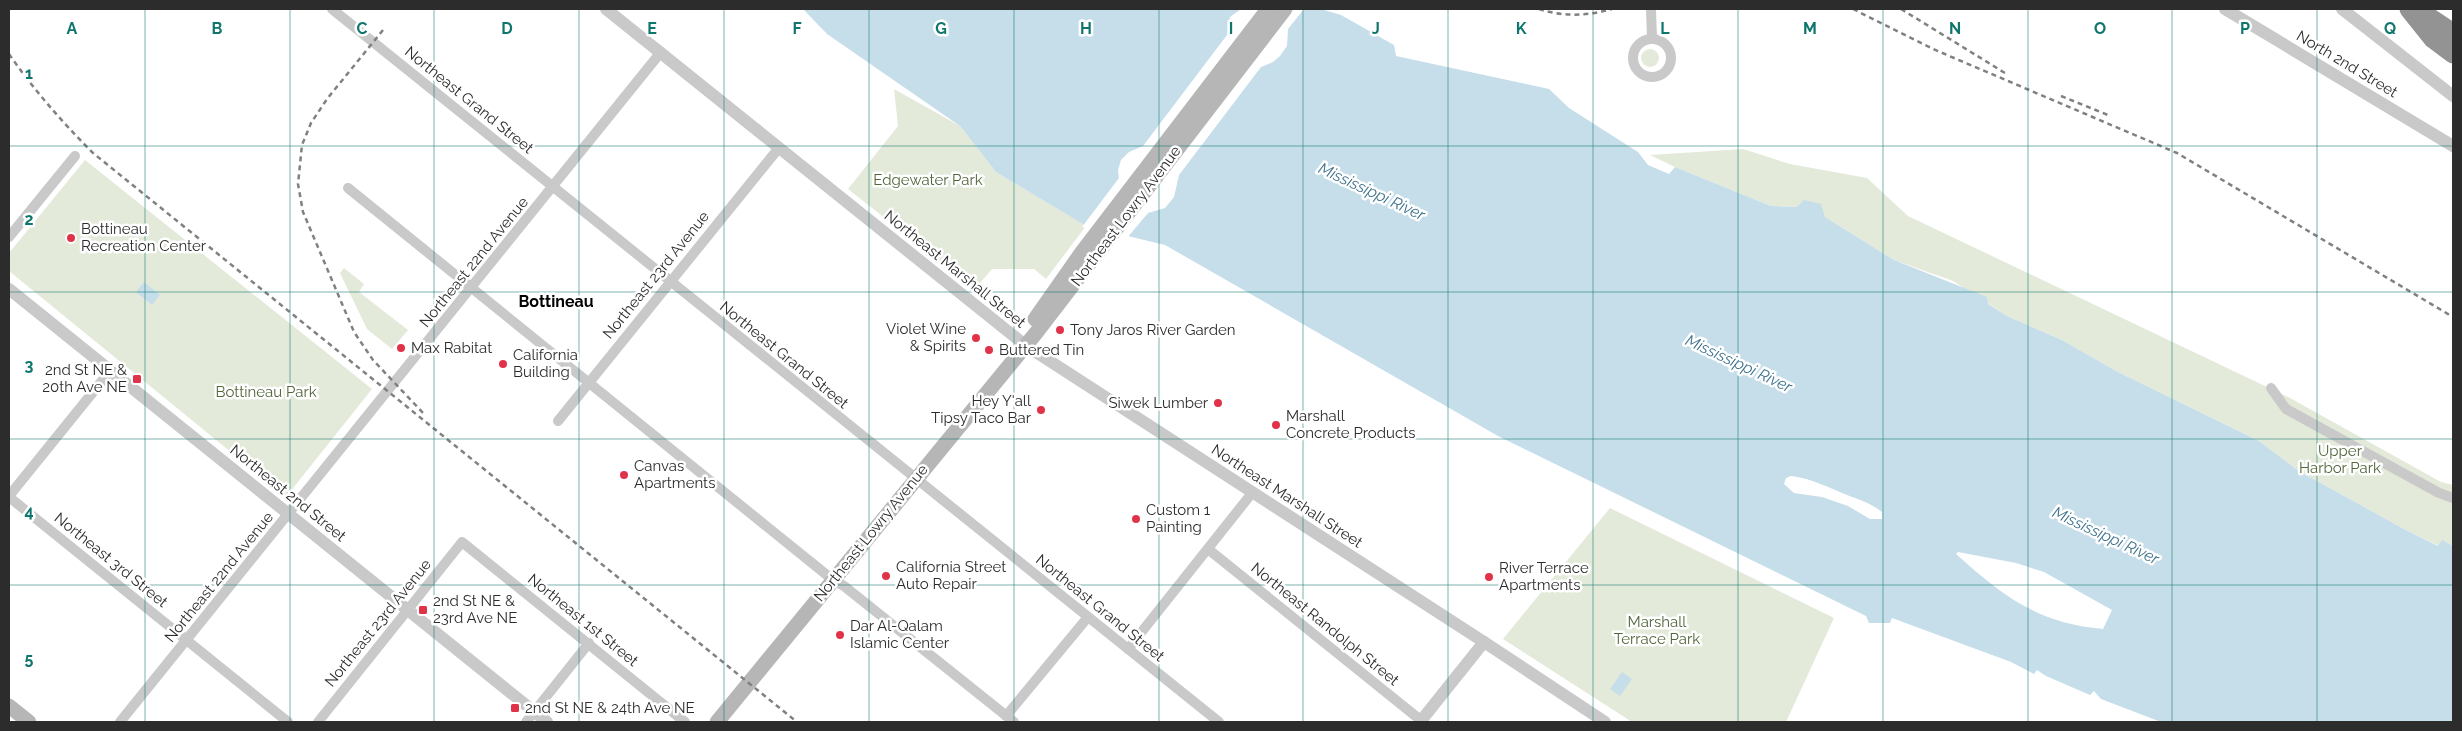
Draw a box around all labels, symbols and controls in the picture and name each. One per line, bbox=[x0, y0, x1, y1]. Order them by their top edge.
text: A bbox=[67, 19, 78, 38]
text: B bbox=[212, 19, 223, 38]
text: C bbox=[357, 19, 368, 38]
text: D bbox=[501, 19, 513, 38]
text: E bbox=[647, 19, 657, 38]
text: F bbox=[792, 19, 802, 38]
text: G bbox=[935, 19, 947, 38]
text: H bbox=[1080, 19, 1092, 38]
text: I bbox=[1229, 19, 1233, 38]
text: J bbox=[1372, 19, 1380, 38]
text: K bbox=[1516, 19, 1527, 38]
text: L bbox=[1660, 19, 1670, 38]
text: M bbox=[1803, 19, 1817, 38]
text: N bbox=[1949, 19, 1961, 38]
text: O bbox=[2094, 19, 2106, 38]
text: P bbox=[2240, 19, 2250, 38]
text: Q bbox=[2384, 19, 2396, 38]
street label: North 2nd Street bbox=[2293, 27, 2401, 101]
street label: Northeast Grand Street bbox=[401, 43, 537, 157]
text: 1 bbox=[25, 64, 33, 83]
street label: Northeast Lowry Avenue bbox=[1067, 142, 1185, 290]
water label: Mississippi River bbox=[1316, 159, 1428, 225]
park label: Edgewater Park bbox=[873, 171, 983, 189]
street label: Northeast 22nd Avenue bbox=[416, 193, 532, 331]
street label: Northeast Marshall Street bbox=[881, 207, 1029, 331]
street label: Northeast 23rd Avenue bbox=[599, 208, 713, 342]
text: 2 bbox=[24, 210, 34, 229]
place label: Bottineau Recreation Center bbox=[81, 220, 207, 255]
marker: Bottineau Recreation Center bbox=[65, 232, 77, 244]
district label: Bottineau bbox=[518, 292, 594, 311]
street label: Northeast Grand Street bbox=[716, 298, 852, 412]
place label: Violet Wine & Spirits bbox=[886, 320, 966, 355]
place label: Tony Jaros River Garden bbox=[1070, 321, 1236, 339]
marker: Tony Jaros River Garden bbox=[1054, 324, 1066, 336]
water label: Mississippi River bbox=[1683, 331, 1795, 397]
marker: Violet Wine & Spirits bbox=[970, 332, 982, 344]
place label: Max Rabitat bbox=[411, 339, 492, 357]
place label: Buttered Tin bbox=[999, 341, 1084, 359]
marker: Max Rabitat bbox=[395, 342, 407, 354]
marker: Buttered Tin bbox=[983, 344, 995, 356]
place label: California Building bbox=[513, 346, 578, 381]
text: 3 bbox=[25, 356, 34, 375]
marker: California Building bbox=[497, 358, 509, 370]
place label: 2nd St NE & 20th Ave NE bbox=[42, 361, 127, 396]
marker: 2nd St NE & 20th Ave NE bbox=[131, 373, 143, 385]
park label: Bottineau Park bbox=[215, 383, 317, 401]
place label: Hey Y'all Tipsy Taco Bar bbox=[931, 392, 1032, 427]
place label: Siwek Lumber bbox=[1108, 394, 1209, 412]
marker: Siwek Lumber bbox=[1212, 397, 1224, 409]
marker: Hey Y'all Tipsy Taco Bar bbox=[1035, 404, 1047, 416]
place label: Marshall Concrete Products bbox=[1286, 407, 1416, 442]
marker: Marshall Concrete Products bbox=[1270, 419, 1282, 431]
street label: Northeast Marshall Street bbox=[1208, 440, 1366, 552]
street label: Northeast 2nd Street bbox=[226, 441, 350, 545]
park label: Upper Harbor Park bbox=[2299, 442, 2381, 477]
place label: Canvas Apartments bbox=[634, 457, 715, 492]
street label: Northeast Lowry Avenue bbox=[810, 461, 932, 605]
marker: Canvas Apartments bbox=[618, 469, 630, 481]
place label: Custom 1 Painting bbox=[1146, 501, 1211, 536]
text: 4 bbox=[24, 502, 34, 521]
water label: Mississippi River bbox=[2050, 503, 2162, 569]
street label: Northeast 22nd Avenue bbox=[161, 508, 277, 646]
street label: Northeast 3rd Street bbox=[51, 509, 171, 611]
marker: Custom 1 Painting bbox=[1130, 513, 1142, 525]
street label: Northeast Grand Street bbox=[1032, 551, 1168, 665]
street label: Northeast 23rd Avenue bbox=[321, 556, 435, 690]
place label: California Street Auto Repair bbox=[896, 558, 1006, 593]
street label: Northeast Randolph Street bbox=[1248, 559, 1402, 689]
place label: River Terrace Apartments bbox=[1499, 559, 1589, 594]
street label: Northeast 1st Street bbox=[524, 570, 642, 670]
marker: California Street Auto Repair bbox=[880, 570, 892, 582]
marker: River Terrace Apartments bbox=[1483, 571, 1495, 583]
place label: 2nd St NE & 23rd Ave NE bbox=[433, 592, 517, 627]
marker: 2nd St NE & 23rd Ave NE bbox=[417, 604, 429, 616]
park label: Marshall Terrace Park bbox=[1614, 613, 1700, 648]
place label: Dar Al-Qalam Islamic Center bbox=[850, 617, 950, 652]
marker: Dar Al-Qalam Islamic Center bbox=[834, 629, 846, 641]
text: 5 bbox=[25, 649, 34, 668]
place label: 2nd St NE & 24th Ave NE bbox=[525, 699, 695, 717]
marker: 2nd St NE & 24th Ave NE bbox=[509, 702, 521, 714]

